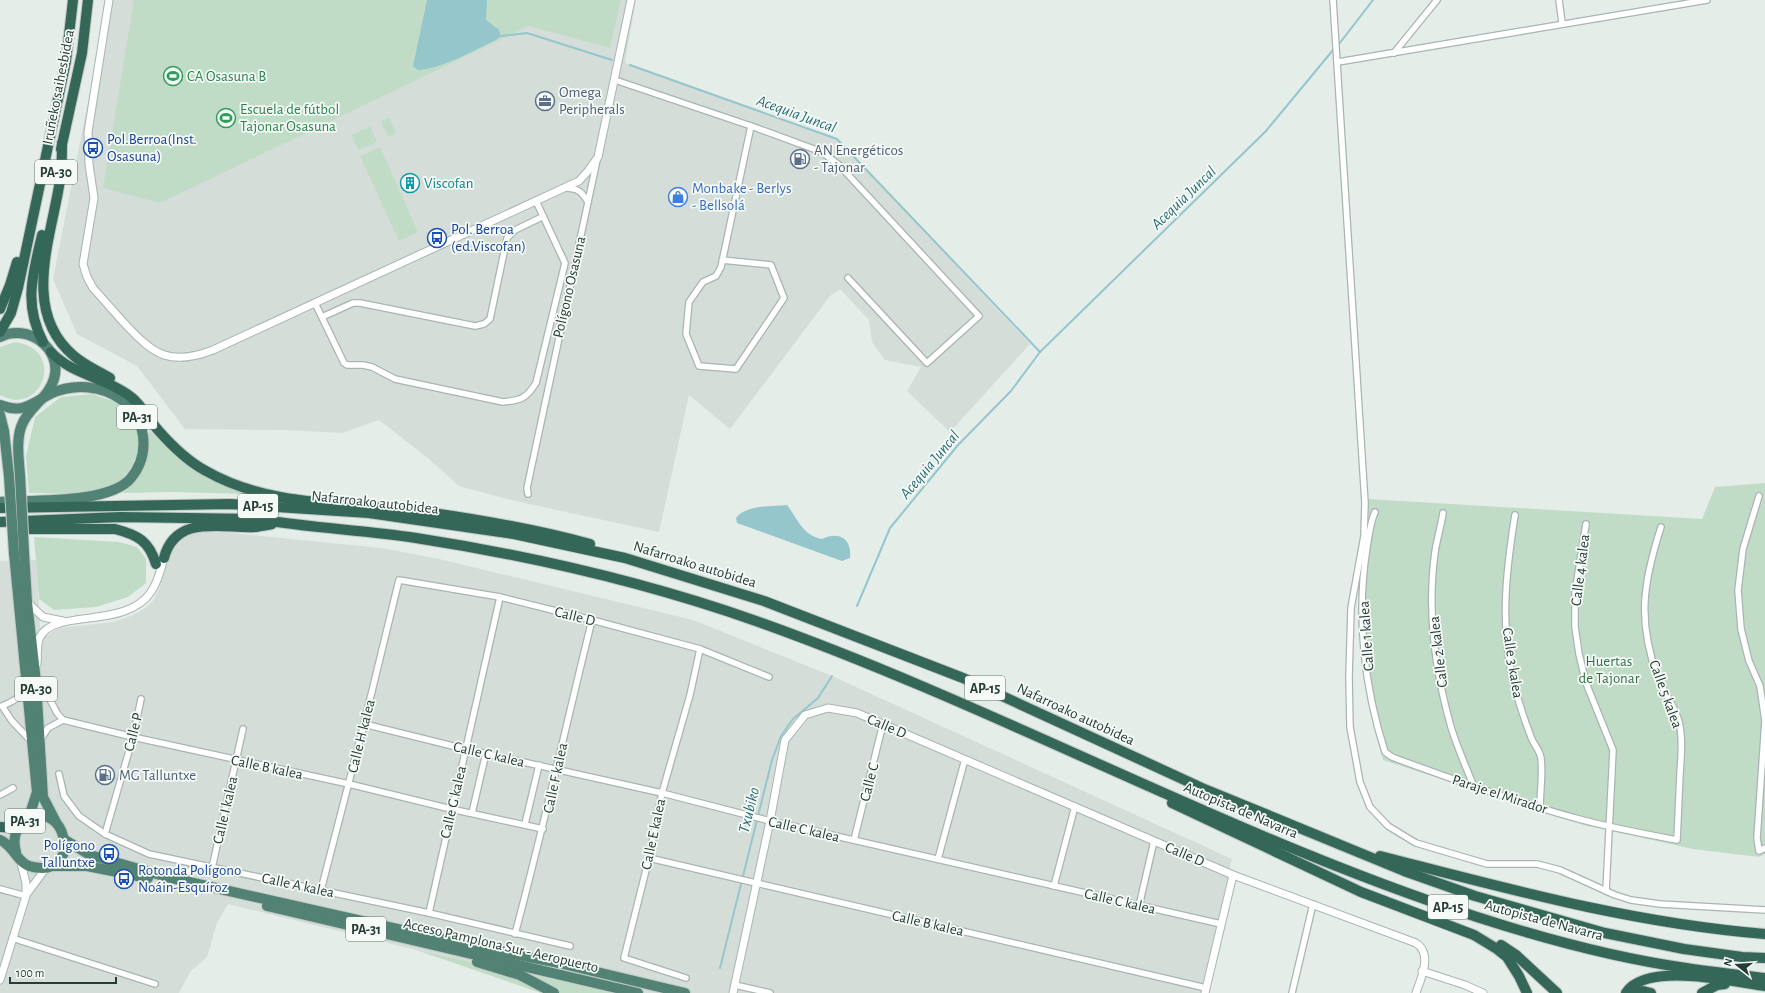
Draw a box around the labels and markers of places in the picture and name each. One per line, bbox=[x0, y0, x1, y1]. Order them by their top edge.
sports icon: CA Osasuna B bbox=[162, 65, 184, 87]
place label: CA Osasuna B bbox=[187, 69, 266, 84]
place label: Omega Peripherals bbox=[559, 85, 625, 117]
office icon: Omega Peripherals bbox=[534, 90, 556, 112]
place label: Escuela de fútbol Tajonar Osasuna bbox=[240, 102, 339, 134]
sports icon: Escuela de fútbol Tajonar Osasuna bbox=[215, 107, 237, 129]
place label: Pol.Berroa(Inst. Osasuna) bbox=[107, 132, 197, 164]
bus stop icon: Pol.Berroa(Inst. Osasuna) bbox=[82, 137, 104, 159]
place label: AN Energéticos - Tajonar bbox=[814, 143, 903, 175]
fuel station icon: AN Energéticos - Tajonar bbox=[789, 148, 811, 170]
building icon: Viscofan bbox=[399, 172, 421, 194]
place label: Viscofan bbox=[424, 176, 473, 191]
place label: Monbake - Berlys - Bellsolá bbox=[692, 181, 792, 213]
shop icon: Monbake - Berlys - Bellsolá bbox=[667, 186, 689, 208]
place label: Pol. Berroa (ed.Viscofan) bbox=[451, 222, 526, 254]
bus stop icon: Pol. Berroa (ed.Viscofan) bbox=[426, 227, 448, 249]
fuel station icon: MG Talluntxe bbox=[94, 764, 116, 786]
place label: MG Talluntxe bbox=[119, 768, 196, 783]
place label: Polígono Talluntxe bbox=[41, 838, 95, 870]
bus stop icon: Polígono Talluntxe bbox=[98, 843, 120, 865]
place label: Rotonda Polígono Noáin-Esquíroz bbox=[138, 863, 241, 895]
bus stop icon: Rotonda Polígono Noáin-Esquíroz bbox=[113, 868, 135, 890]

